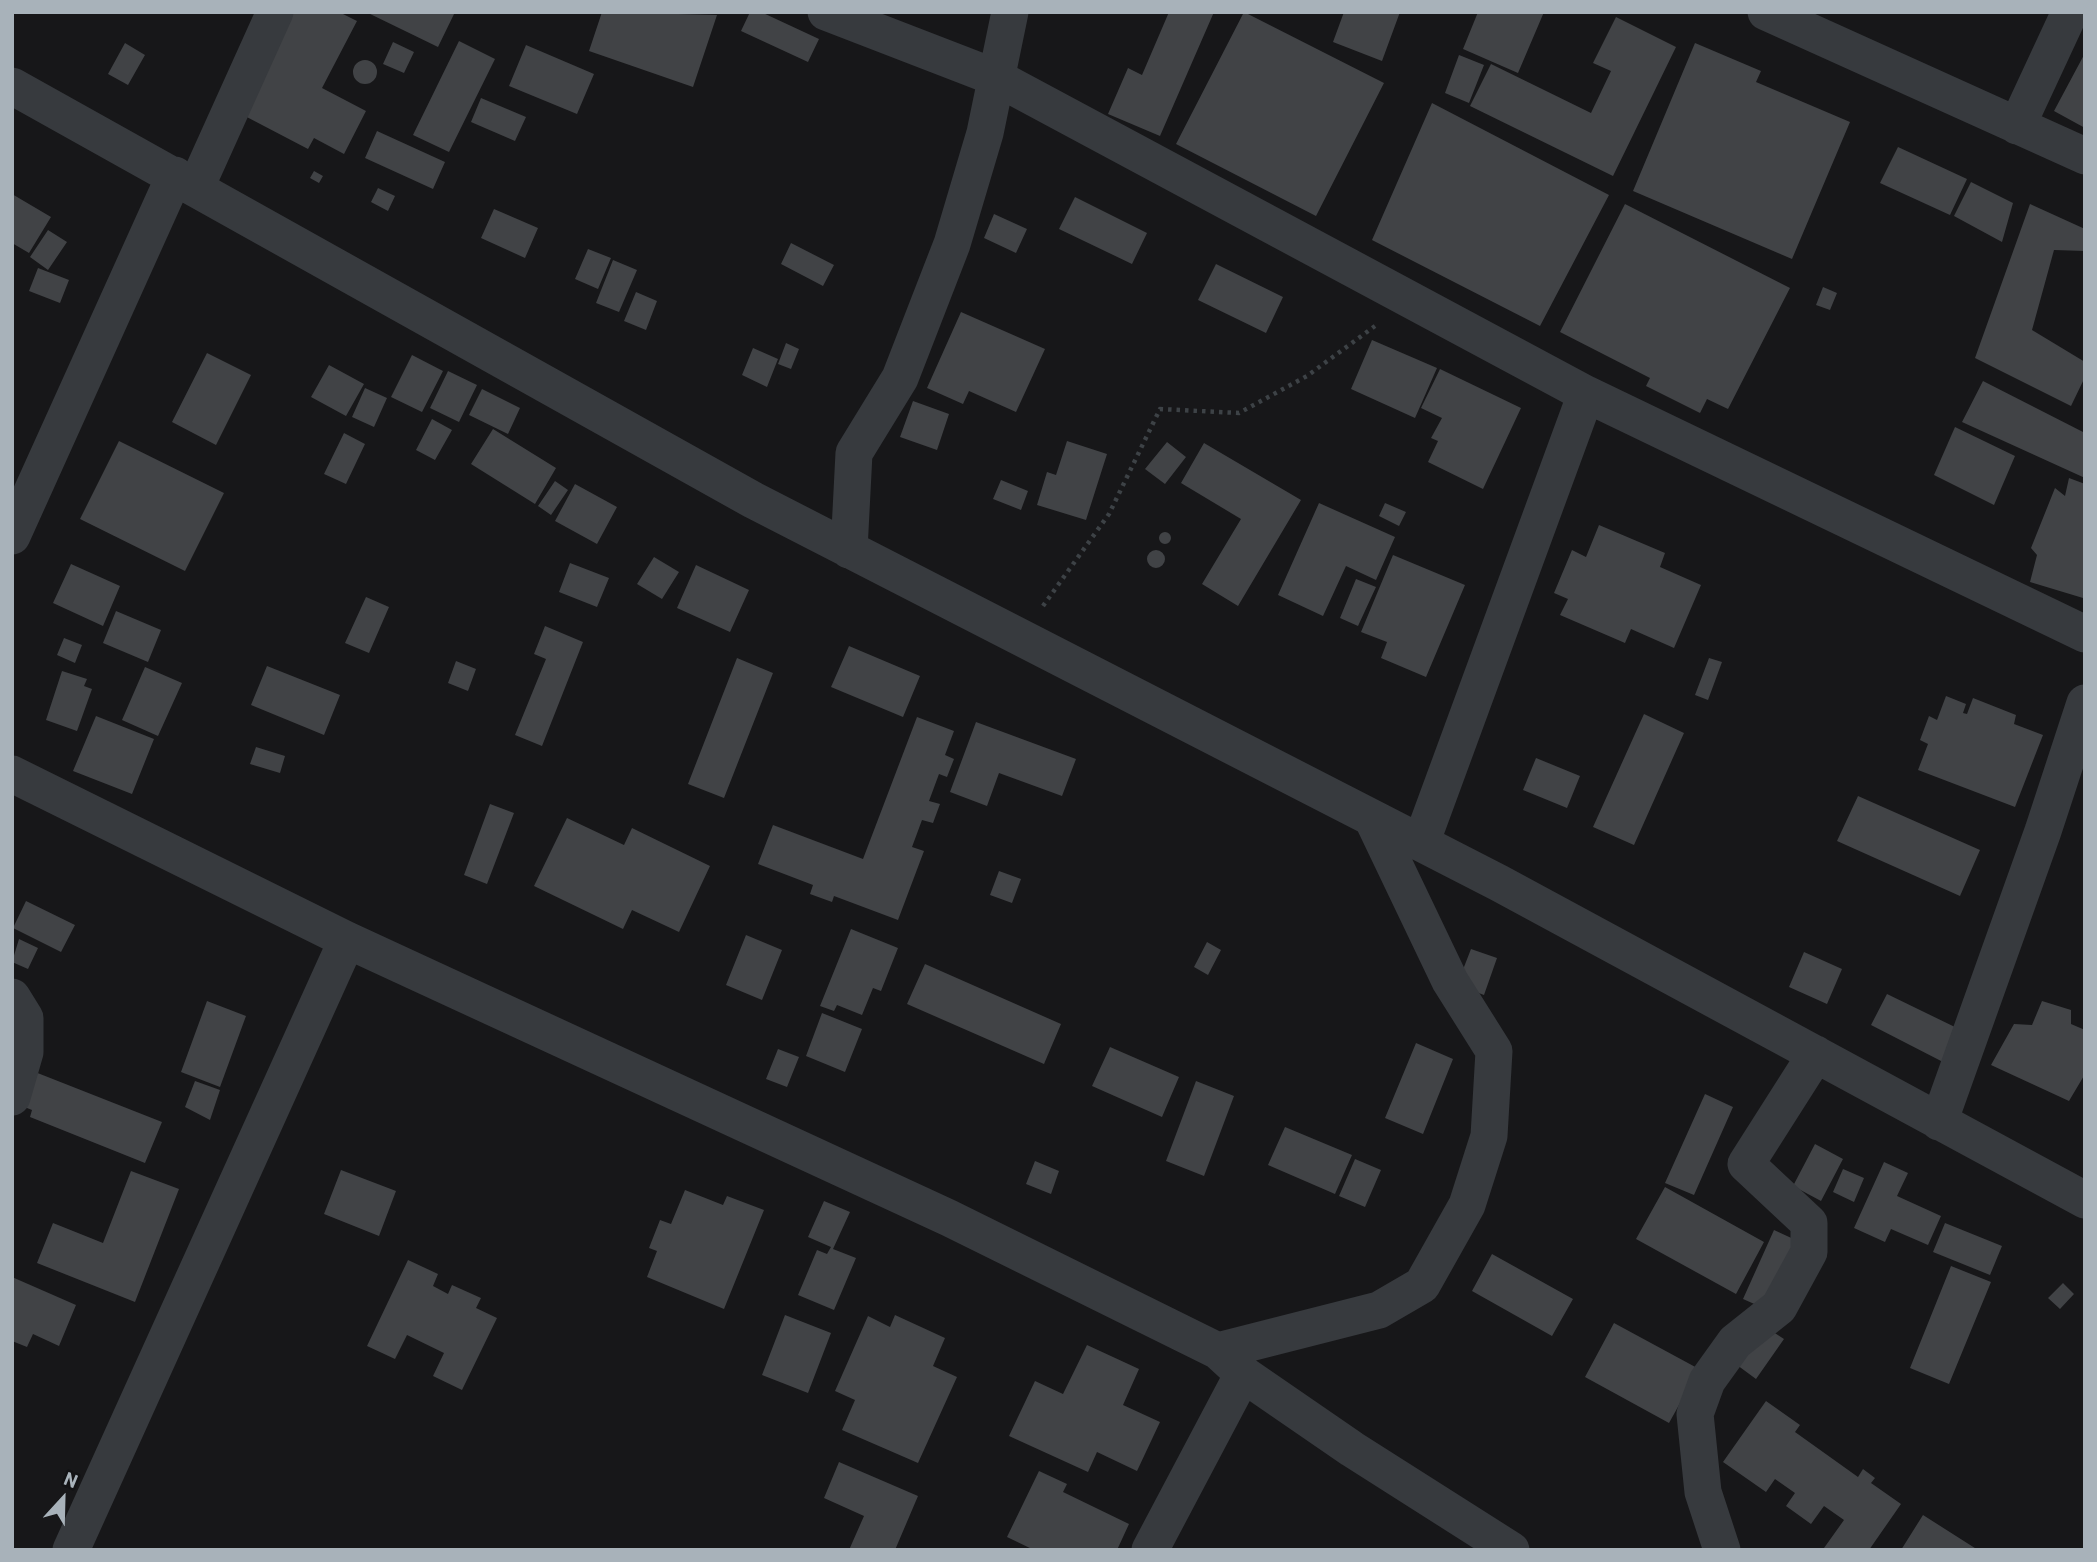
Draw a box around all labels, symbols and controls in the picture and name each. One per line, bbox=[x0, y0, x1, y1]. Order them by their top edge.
north arrow bbox=[28, 1464, 98, 1534]
text: N bbox=[61, 1466, 81, 1492]

